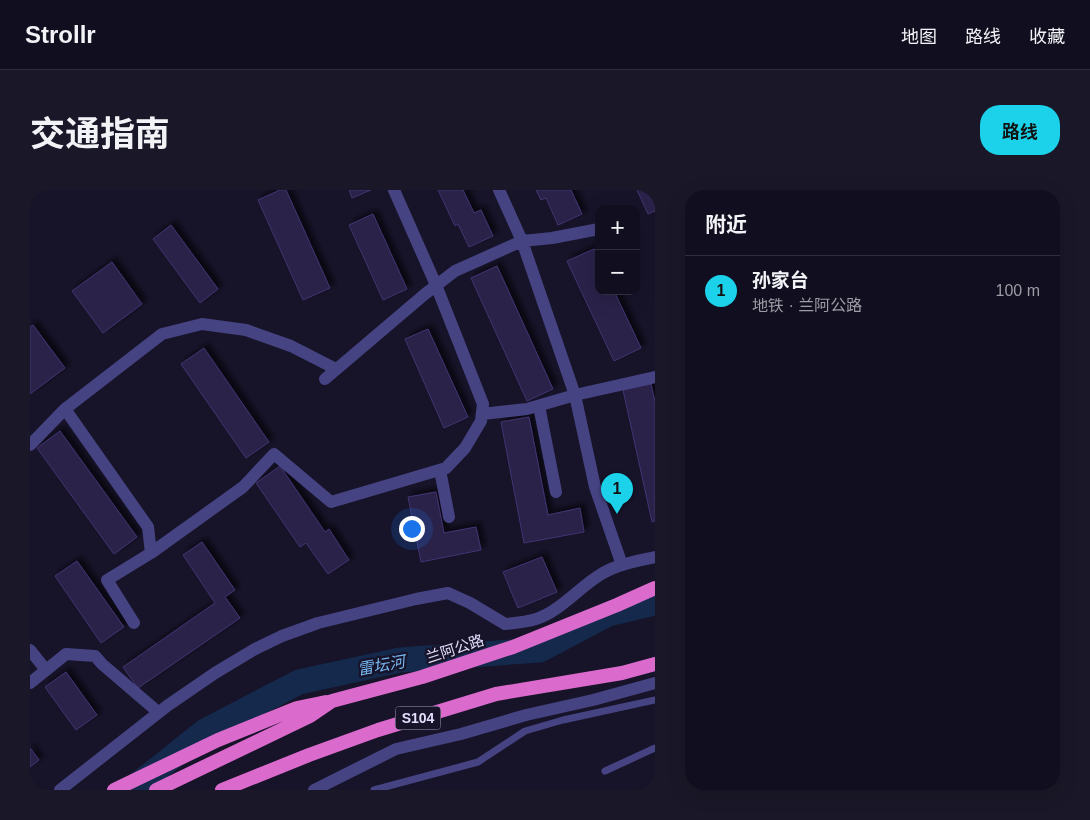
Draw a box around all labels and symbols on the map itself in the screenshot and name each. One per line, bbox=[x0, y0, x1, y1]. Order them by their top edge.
pin: 1 bbox=[601, 473, 633, 514]
your location bbox=[399, 516, 425, 542]
street label: 兰阿公路 bbox=[424, 631, 486, 666]
water label: 雷坛河 bbox=[356, 652, 409, 678]
road number: S104 bbox=[396, 706, 440, 730]

